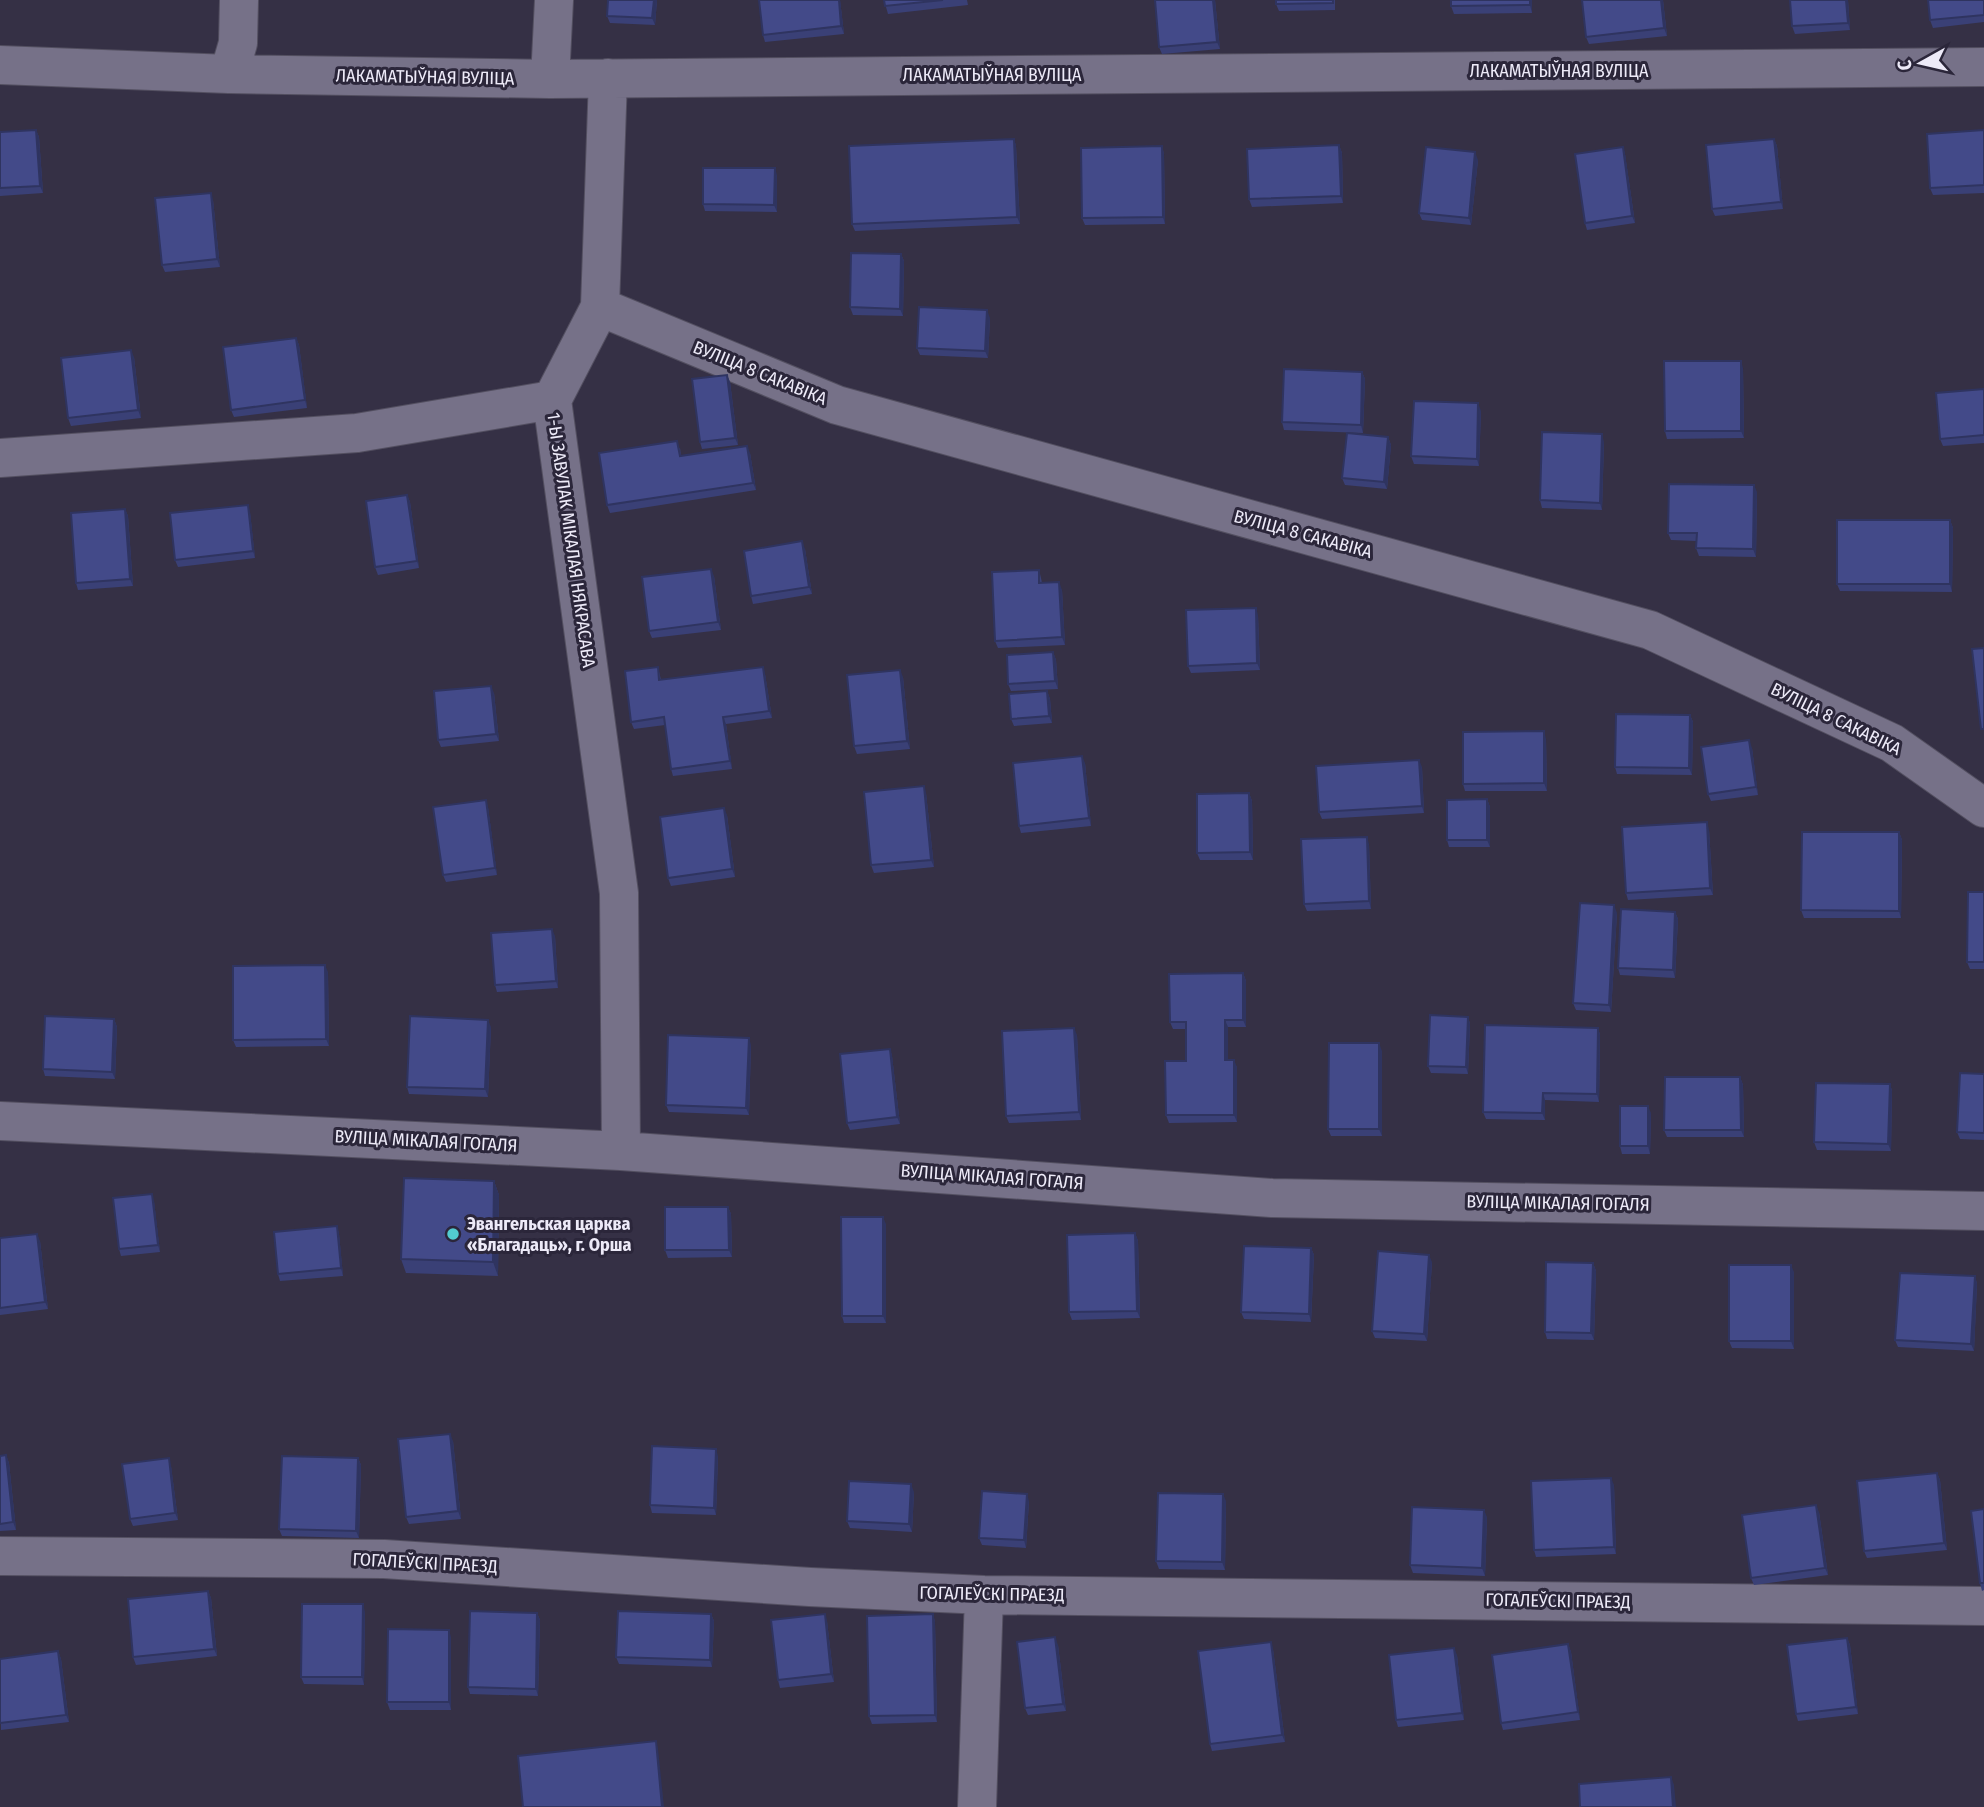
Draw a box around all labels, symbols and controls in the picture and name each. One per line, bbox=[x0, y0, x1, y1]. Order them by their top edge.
north arrow bbox=[1886, 28, 1956, 98]
street label: ЛАКАМАТЫЎНАЯ ВУЛІЦА bbox=[1470, 59, 1649, 82]
text: С bbox=[1893, 59, 1917, 72]
street label: ЛАКАМАТЫЎНАЯ ВУЛІЦА bbox=[335, 63, 515, 90]
street label: ЛАКАМАТЫЎНАЯ ВУЛІЦА bbox=[903, 63, 1082, 86]
street label: ВУЛІЦА 8 САКАВІКА bbox=[690, 336, 831, 410]
street label: 1-Ы ЗАВУЛАК МІКАЛАЯ НЯКРАСАВА bbox=[542, 411, 600, 670]
street label: ВУЛІЦА 8 САКАВІКА bbox=[1231, 505, 1375, 563]
street label: ВУЛІЦА 8 САКАВІКА bbox=[1767, 678, 1905, 760]
street label: ВУЛІЦА МІКАЛАЯ ГОГАЛЯ bbox=[334, 1125, 518, 1157]
street label: ВУЛІЦА МІКАЛАЯ ГОГАЛЯ bbox=[900, 1160, 1084, 1194]
street label: ВУЛІЦА МІКАЛАЯ ГОГАЛЯ bbox=[1466, 1190, 1650, 1216]
place label: Эвангельская царква «Благадаць», г. Орша bbox=[467, 1213, 632, 1256]
marker: Эвангельская царква «Благадаць», г. Орша bbox=[445, 1226, 461, 1242]
street label: ГОГАЛЕЎСКІ ПРАЕЗД bbox=[352, 1547, 498, 1578]
street label: ГОГАЛЕЎСКІ ПРАЕЗД bbox=[919, 1581, 1065, 1606]
street label: ГОГАЛЕЎСКІ ПРАЕЗД bbox=[1485, 1588, 1631, 1613]

